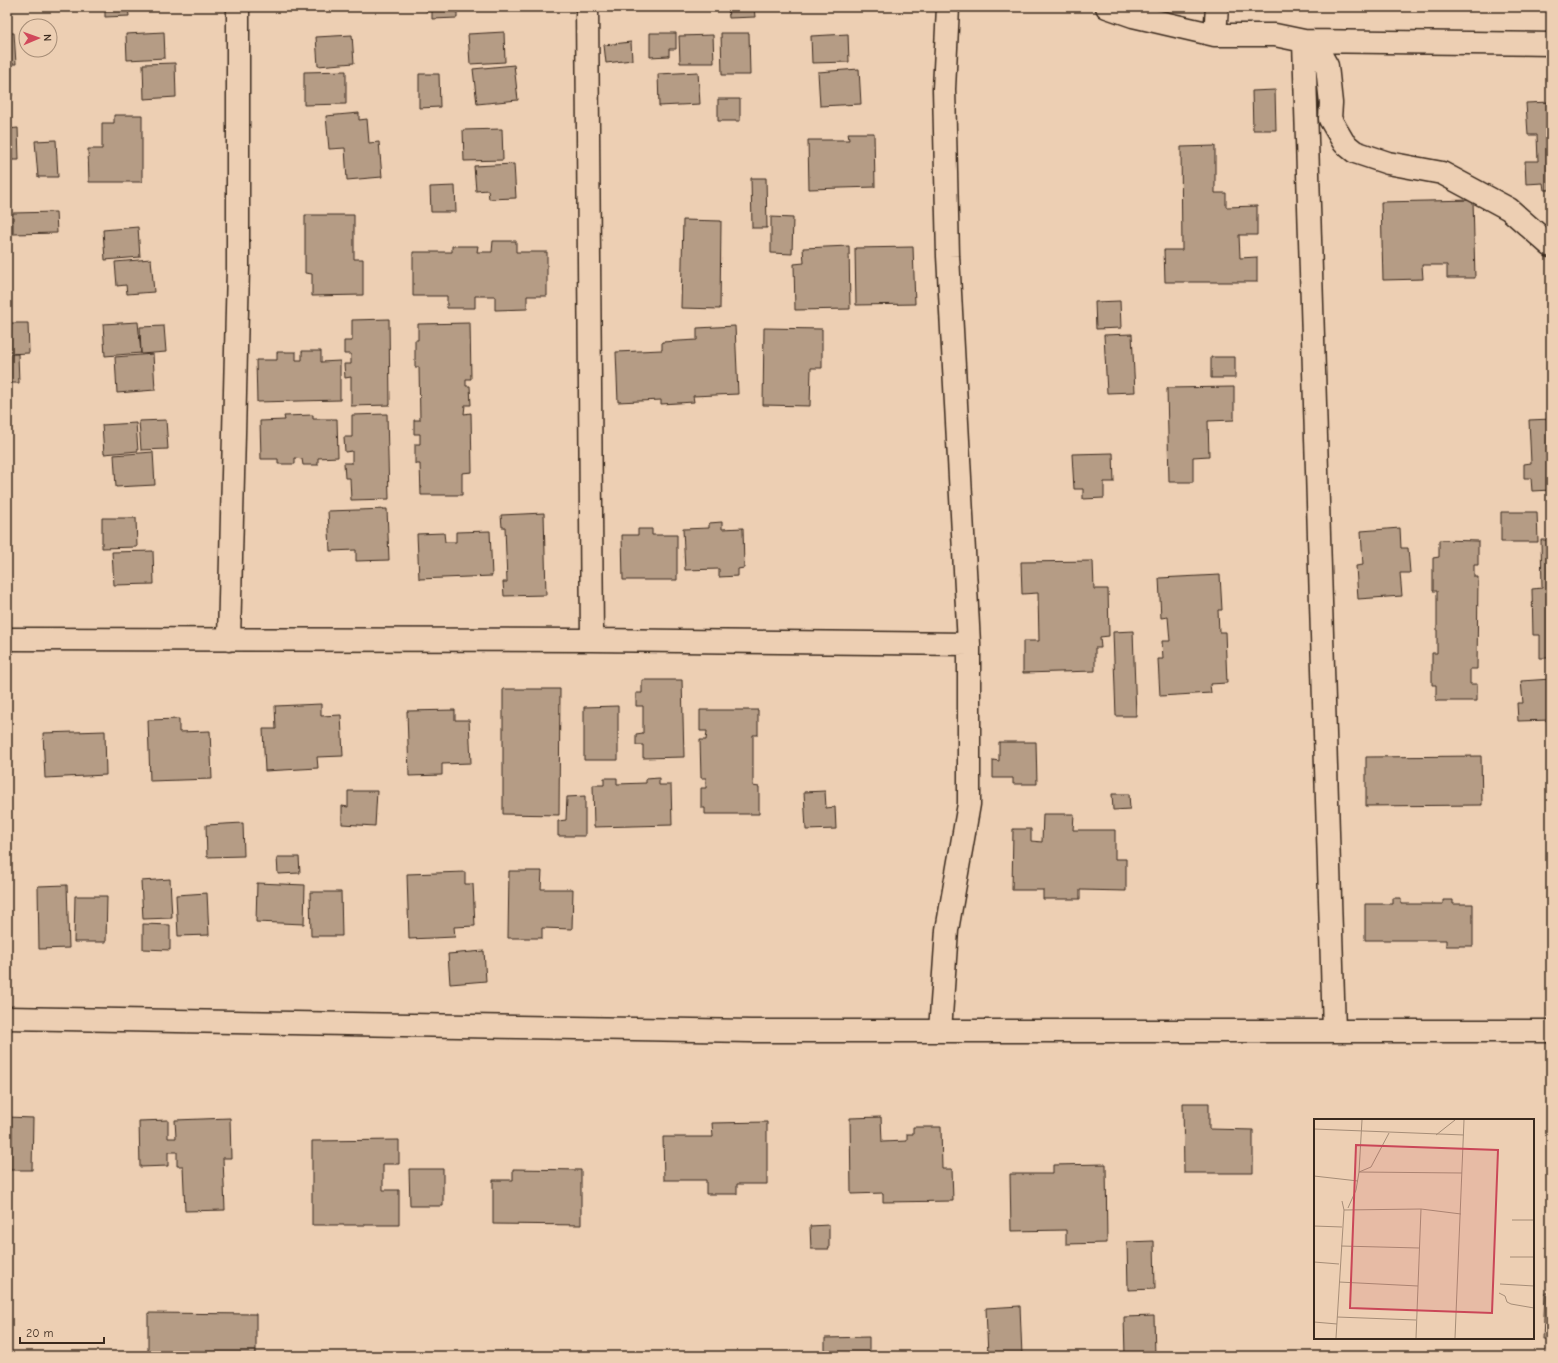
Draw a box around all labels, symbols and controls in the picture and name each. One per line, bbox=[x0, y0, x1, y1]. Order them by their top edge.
north arrow bbox=[18, 18, 58, 58]
text: N bbox=[41, 34, 54, 41]
inset map bbox=[1314, 1119, 1534, 1339]
scale bar bbox=[20, 1319, 104, 1345]
text: 20 m bbox=[26, 1326, 54, 1340]

